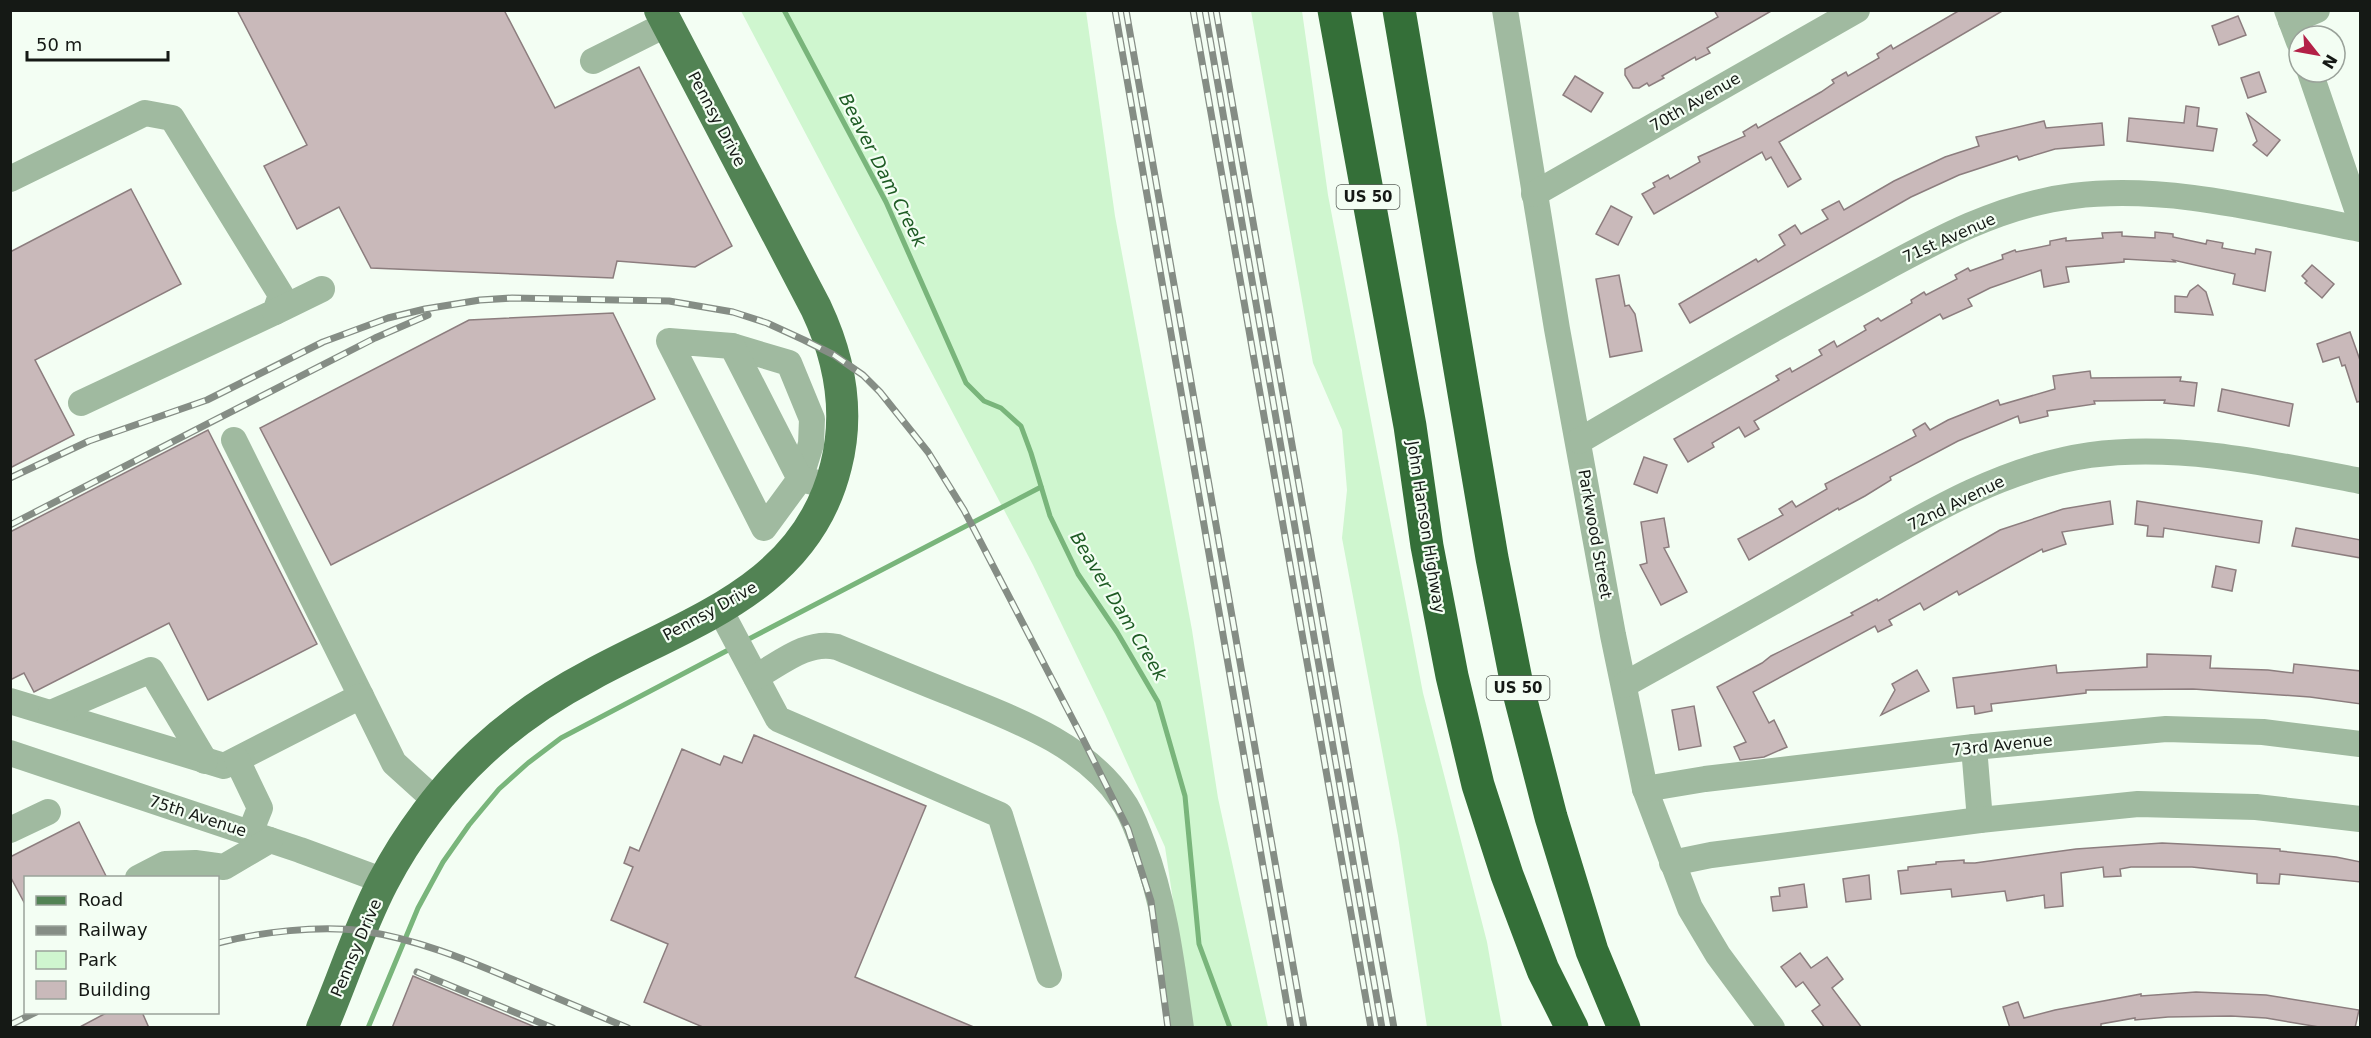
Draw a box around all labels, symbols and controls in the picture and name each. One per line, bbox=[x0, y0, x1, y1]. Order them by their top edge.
scale bar bbox=[27, 24, 168, 62]
north arrow bbox=[2287, 24, 2347, 84]
text: 50 m bbox=[36, 34, 82, 55]
text: N bbox=[2318, 51, 2341, 72]
street label: Pennsy Drive bbox=[684, 68, 750, 170]
street label: 70th Avenue bbox=[1646, 68, 1744, 136]
water label: Beaver Dam Creek bbox=[835, 89, 932, 252]
road number: US 50 bbox=[1336, 185, 1400, 209]
street label: 71st Avenue bbox=[1900, 209, 1998, 267]
street label: John Hanson Highway bbox=[1403, 438, 1449, 615]
street label: Parkwood Street bbox=[1574, 468, 1616, 600]
street label: 72nd Avenue bbox=[1905, 471, 2007, 535]
water label: Beaver Dam Creek bbox=[1066, 528, 1173, 686]
street label: Pennsy Drive bbox=[660, 577, 760, 645]
road number: US 50 bbox=[1486, 676, 1550, 700]
street label: 73rd Avenue bbox=[1951, 730, 2053, 760]
street label: 75th Avenue bbox=[147, 791, 249, 841]
legend bbox=[24, 876, 219, 1014]
text: Road bbox=[78, 889, 123, 910]
street label: Pennsy Drive bbox=[327, 896, 385, 1000]
text: Railway bbox=[78, 919, 148, 940]
text: Park bbox=[78, 949, 117, 970]
text: Building bbox=[78, 979, 151, 1000]

